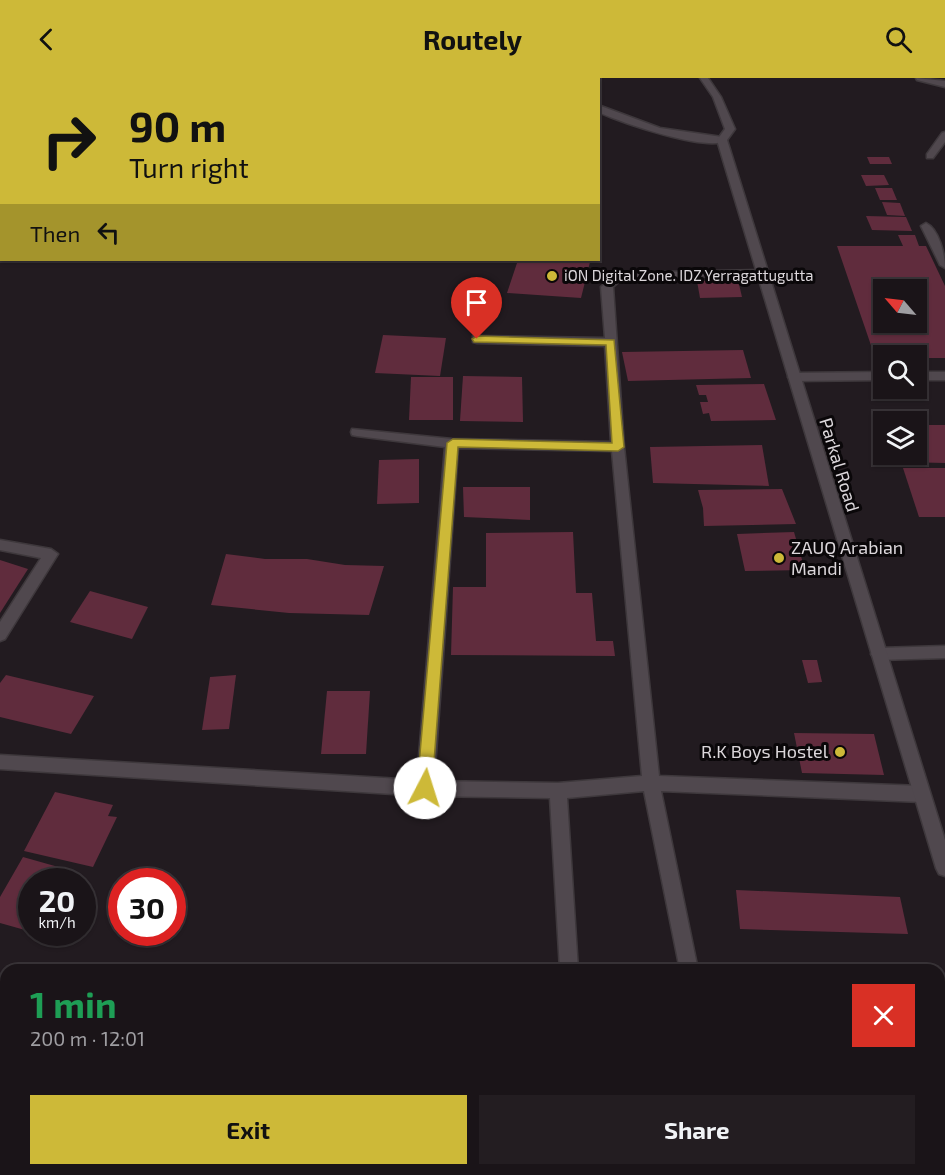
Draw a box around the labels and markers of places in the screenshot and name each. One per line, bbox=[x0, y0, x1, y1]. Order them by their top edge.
place label: iON Digital Zone. IDZ Yerragattugutta bbox=[564, 266, 814, 284]
marker: iON Digital Zone. IDZ Yerragattugutta bbox=[545, 269, 559, 283]
pin bbox=[451, 277, 502, 339]
place label: ZAUQ Arabian Mandi bbox=[791, 536, 903, 579]
marker: ZAUQ Arabian Mandi bbox=[772, 551, 786, 565]
place label: R.K Boys Hostel bbox=[701, 740, 829, 762]
marker: R.K Boys Hostel bbox=[833, 745, 847, 759]

